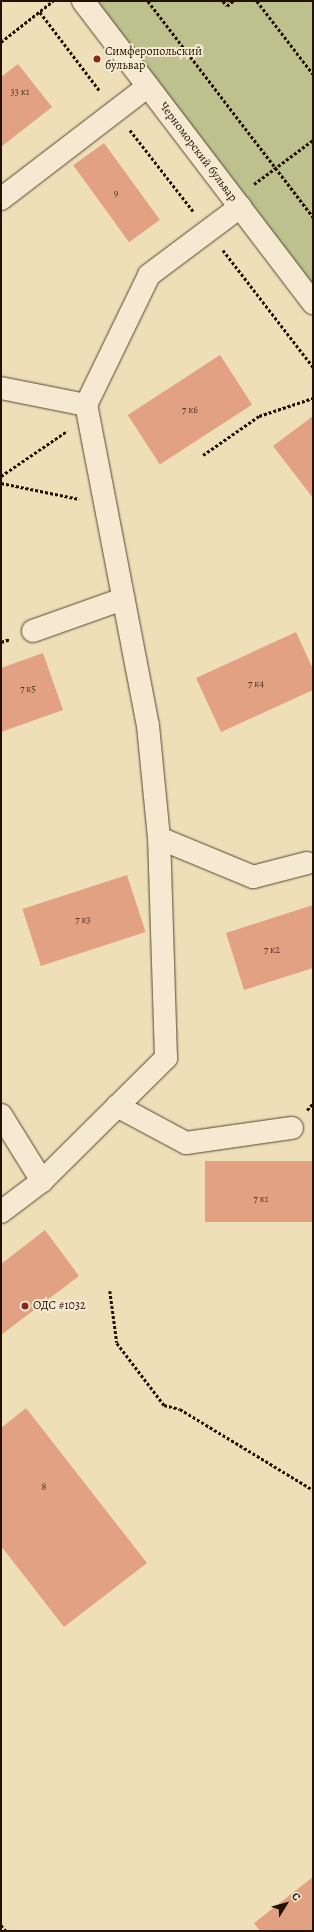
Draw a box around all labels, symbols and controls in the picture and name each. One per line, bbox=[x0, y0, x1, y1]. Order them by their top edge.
place label: Симферопольский бульвар bbox=[105, 45, 202, 73]
marker: Симферопольский бульвар bbox=[92, 54, 102, 64]
house number: 33 к1 bbox=[11, 86, 29, 98]
street label: Черноморский бульвар bbox=[156, 100, 240, 204]
house number: 9 bbox=[114, 187, 118, 199]
house number: 7 к6 bbox=[182, 404, 198, 416]
house number: 7 к4 bbox=[248, 678, 264, 690]
house number: 7 к5 bbox=[20, 683, 36, 695]
house number: 7 к3 bbox=[75, 914, 91, 926]
house number: 7 к2 bbox=[264, 944, 280, 956]
house number: 7 к1 bbox=[254, 1193, 268, 1205]
place label: ОДС #1032 bbox=[33, 1299, 86, 1313]
marker: ОДС #1032 bbox=[20, 1301, 30, 1311]
house number: 8 bbox=[42, 1481, 46, 1493]
north arrow bbox=[266, 1884, 306, 1924]
text: С bbox=[288, 1889, 304, 1904]

